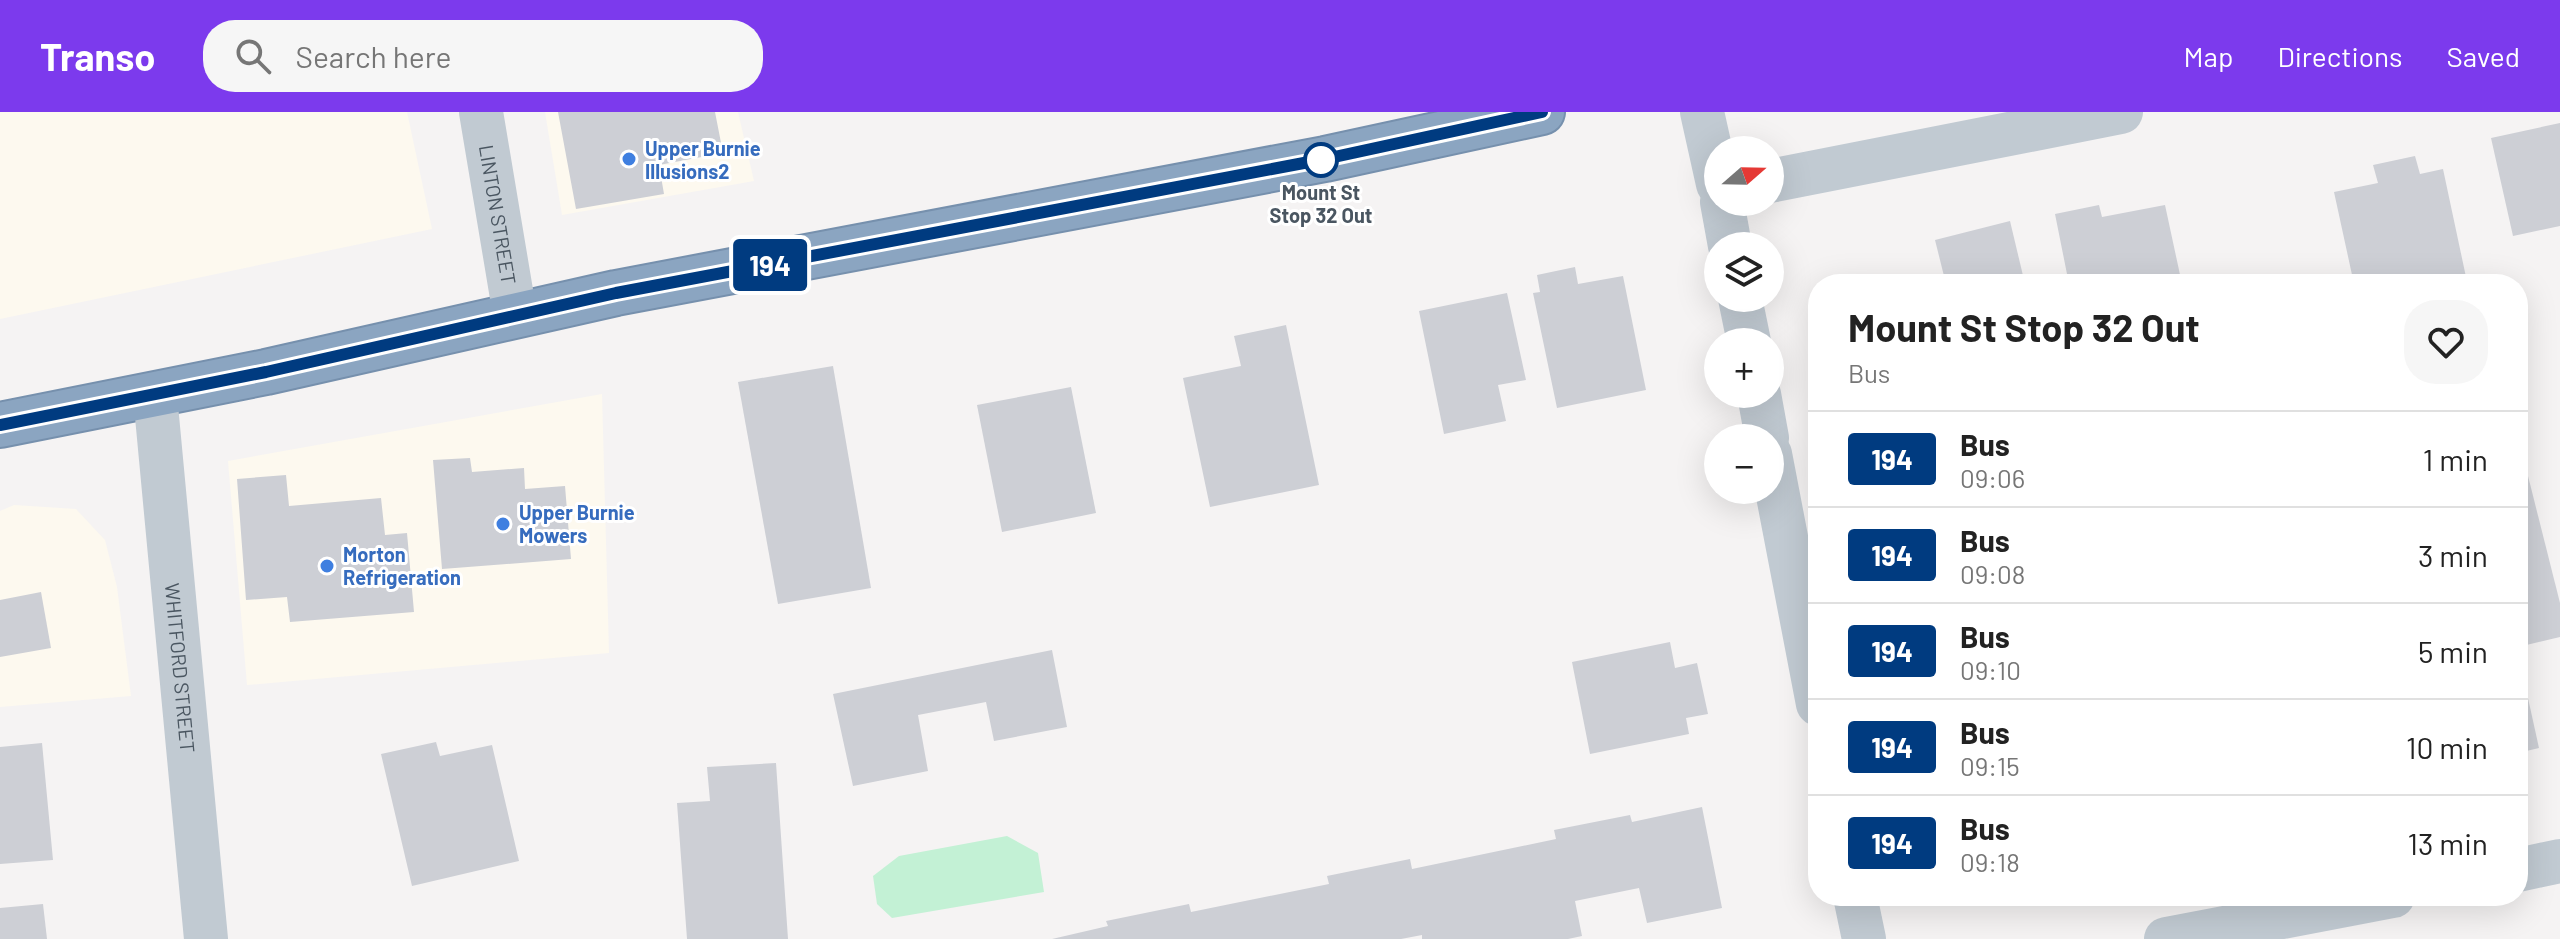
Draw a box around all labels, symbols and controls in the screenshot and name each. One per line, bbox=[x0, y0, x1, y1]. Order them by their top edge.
search box bbox=[203, 20, 763, 92]
text: Transo bbox=[40, 33, 155, 79]
icon: search bbox=[231, 34, 275, 78]
text: Search here bbox=[295, 38, 451, 74]
text: Map bbox=[2184, 39, 2233, 73]
text: Directions bbox=[2277, 39, 2403, 73]
text: Saved bbox=[2447, 39, 2520, 73]
place label: Upper Burnie Illusions2 bbox=[645, 136, 761, 183]
north arrow bbox=[1704, 136, 1784, 216]
map controls bbox=[1704, 136, 1784, 504]
street label: LINTON STREET bbox=[475, 143, 522, 286]
marker: Mount St Stop 32 Out bbox=[1304, 143, 1338, 177]
marker: Upper Burnie Illusions2 bbox=[620, 150, 638, 168]
place label: Mount St Stop 32 Out bbox=[1270, 180, 1372, 227]
button: layers bbox=[1704, 232, 1784, 312]
line badge: 194 bbox=[724, 239, 816, 291]
text: 194 bbox=[749, 248, 791, 282]
button: heart bbox=[2404, 300, 2488, 384]
text: Mount St Stop 32 Out bbox=[1848, 304, 2200, 350]
button: + bbox=[1704, 328, 1784, 408]
text: Bus bbox=[1848, 357, 1890, 388]
button: − bbox=[1704, 424, 1784, 504]
text: Bus bbox=[1960, 426, 2010, 462]
text: 1 min bbox=[2423, 441, 2488, 477]
text: 194 bbox=[1871, 442, 1913, 476]
text: 09:06 bbox=[1960, 462, 2025, 493]
place label: Upper Burnie Mowers bbox=[519, 500, 635, 547]
marker: Upper Burnie Mowers bbox=[494, 515, 512, 533]
text: Bus bbox=[1960, 522, 2010, 558]
text: 3 min bbox=[2418, 537, 2488, 573]
text: 194 bbox=[1871, 538, 1913, 572]
place label: Morton Refrigeration bbox=[343, 542, 461, 589]
marker: Morton Refrigeration bbox=[318, 557, 336, 575]
text: 09:08 bbox=[1960, 558, 2025, 589]
street label: WHITFORD STREET bbox=[161, 582, 200, 754]
text: Bus bbox=[1960, 618, 2010, 654]
text: 5 min bbox=[2418, 633, 2488, 669]
text: 194 bbox=[1871, 634, 1913, 668]
text: 09:10 bbox=[1960, 654, 2021, 685]
text: Bus bbox=[1960, 714, 2010, 750]
text: 10 min bbox=[2406, 729, 2488, 765]
text: 194 bbox=[1871, 730, 1913, 764]
text: 09:15 bbox=[1960, 750, 2020, 781]
text: Bus bbox=[1960, 810, 2010, 846]
text: 13 min bbox=[2407, 825, 2488, 861]
text: 194 bbox=[1871, 826, 1913, 860]
text: 09:18 bbox=[1960, 846, 2020, 877]

